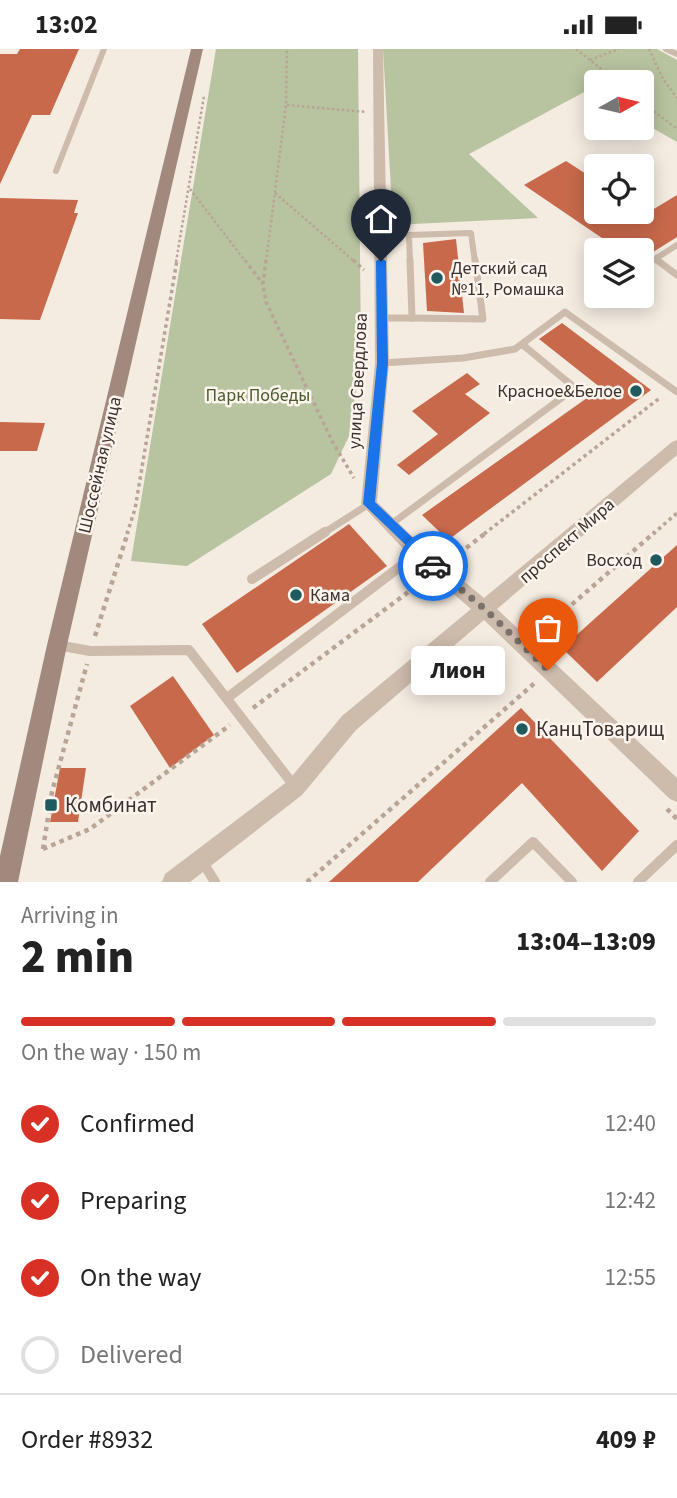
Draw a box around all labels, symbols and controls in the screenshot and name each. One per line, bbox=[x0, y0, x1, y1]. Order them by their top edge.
text: 13:02 bbox=[35, 6, 98, 43]
north arrow bbox=[584, 70, 654, 140]
map controls bbox=[584, 70, 654, 308]
button: locate bbox=[584, 154, 654, 224]
pin bbox=[351, 189, 411, 261]
icon: home bbox=[362, 200, 400, 238]
button: layers bbox=[584, 238, 654, 308]
place label: Детский сад №11, Ромашка bbox=[451, 256, 564, 302]
marker: Детский сад №11, Ромашка bbox=[429, 270, 445, 286]
street label: улица Свердлова bbox=[342, 312, 374, 450]
place label: Красное&Белое bbox=[497, 379, 622, 404]
park label: Парк Победы bbox=[206, 383, 311, 408]
marker: Красное&Белое bbox=[628, 383, 644, 399]
street label: Шоссейная улица bbox=[72, 394, 128, 536]
street label: проспект Мира bbox=[514, 492, 620, 590]
courier bbox=[398, 531, 468, 601]
icon: car bbox=[414, 547, 452, 585]
place label: Восход bbox=[586, 548, 642, 573]
marker: Восход bbox=[648, 552, 664, 568]
place label: Кама bbox=[310, 583, 350, 608]
marker: Кама bbox=[288, 587, 304, 603]
pin bbox=[518, 598, 578, 670]
icon: bag bbox=[529, 609, 567, 647]
callout: Лион bbox=[412, 645, 506, 695]
text: Лион bbox=[430, 654, 486, 687]
place label: КанцТоварищ bbox=[536, 714, 664, 744]
marker: КанцТоварищ bbox=[514, 721, 530, 737]
place label: Комбинат bbox=[65, 790, 157, 820]
marker: Комбинат bbox=[43, 797, 59, 813]
text: Arriving in bbox=[21, 899, 119, 932]
text: 13:04–13:09 bbox=[516, 923, 656, 960]
text: 2 min bbox=[21, 925, 134, 990]
text: On the way · 150 m bbox=[21, 1036, 201, 1069]
icon: check bbox=[21, 1105, 59, 1143]
text: Confirmed bbox=[80, 1105, 195, 1142]
text: 12:40 bbox=[605, 1107, 656, 1140]
icon: check bbox=[21, 1182, 59, 1220]
text: Preparing bbox=[80, 1182, 186, 1219]
text: 12:42 bbox=[605, 1184, 656, 1217]
icon: check bbox=[21, 1259, 59, 1297]
text: On the way bbox=[80, 1259, 201, 1296]
text: 12:55 bbox=[605, 1261, 656, 1294]
text: Delivered bbox=[80, 1336, 183, 1373]
text: Order #8932 bbox=[21, 1421, 153, 1458]
text: 409 ₽ bbox=[596, 1421, 656, 1458]

